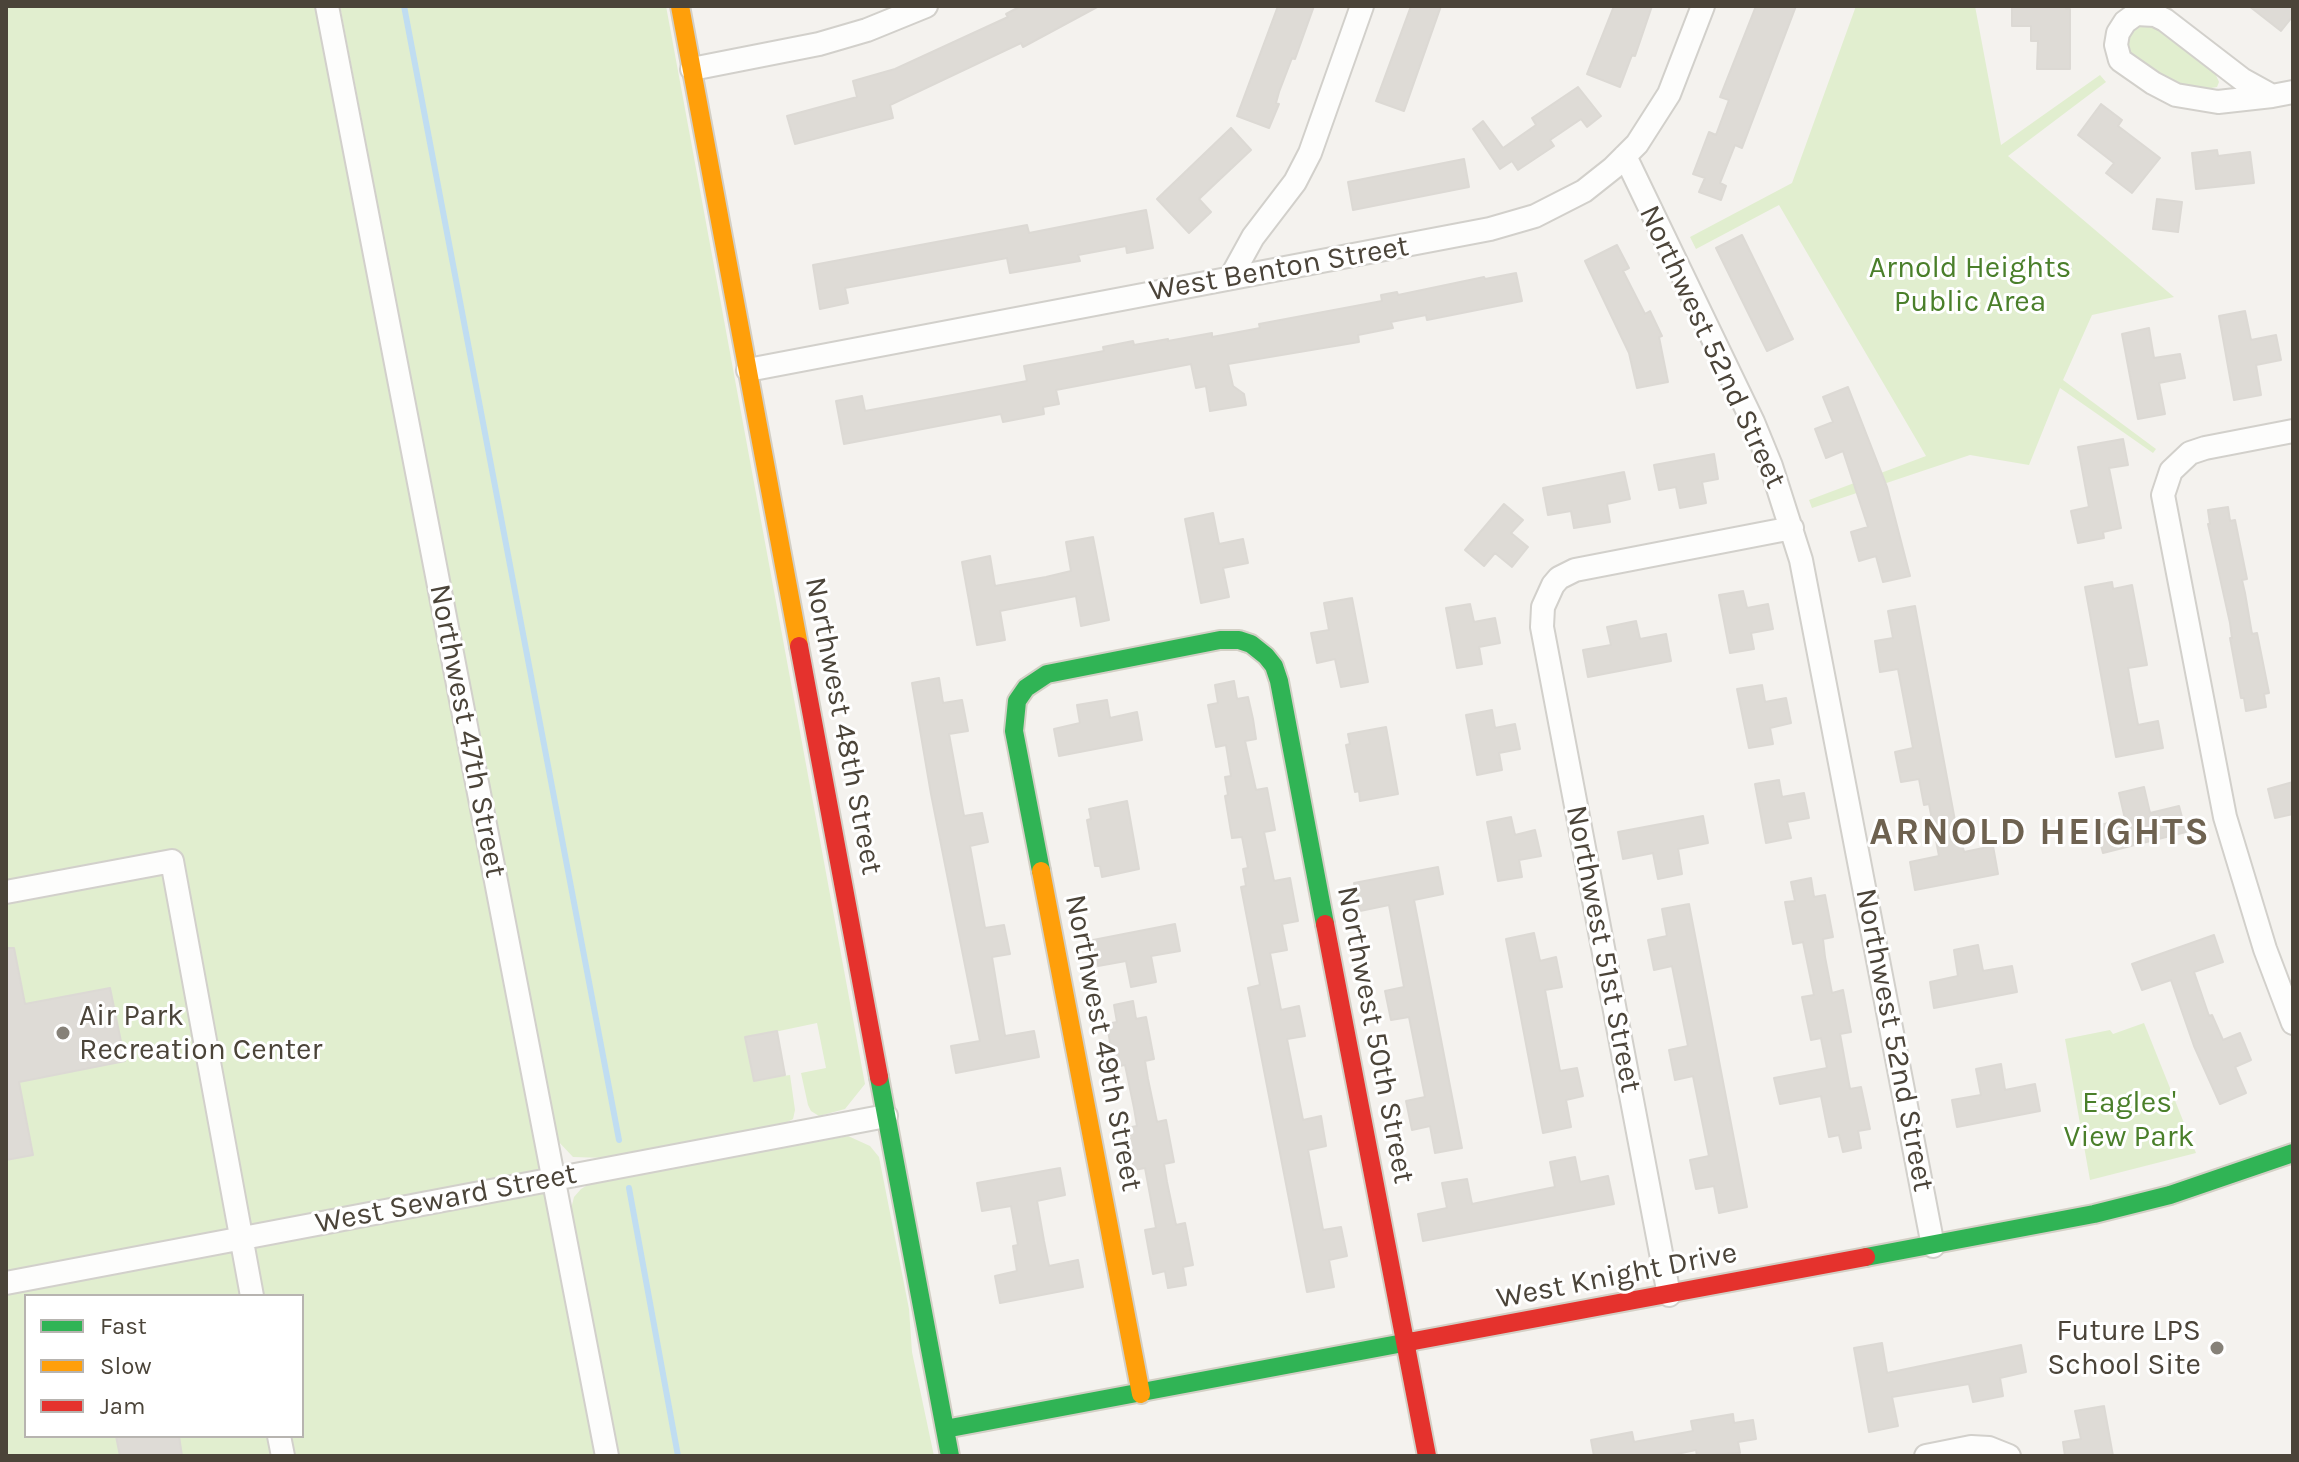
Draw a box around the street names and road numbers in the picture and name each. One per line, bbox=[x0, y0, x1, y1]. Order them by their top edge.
street label: Northwest 52nd Street bbox=[1631, 200, 1793, 494]
street label: West Benton Street bbox=[1146, 228, 1412, 310]
street label: Northwest 48th Street bbox=[796, 574, 890, 878]
street label: Northwest 47th Street bbox=[421, 581, 513, 881]
street label: Northwest 51st Street bbox=[1557, 802, 1649, 1096]
street label: Northwest 50th Street bbox=[1329, 883, 1421, 1187]
street label: Northwest 52nd Street bbox=[1847, 885, 1941, 1195]
street label: Northwest 49th Street bbox=[1057, 892, 1149, 1194]
street label: West Seward Street bbox=[312, 1156, 580, 1242]
street label: West Knight Drive bbox=[1494, 1235, 1740, 1317]

